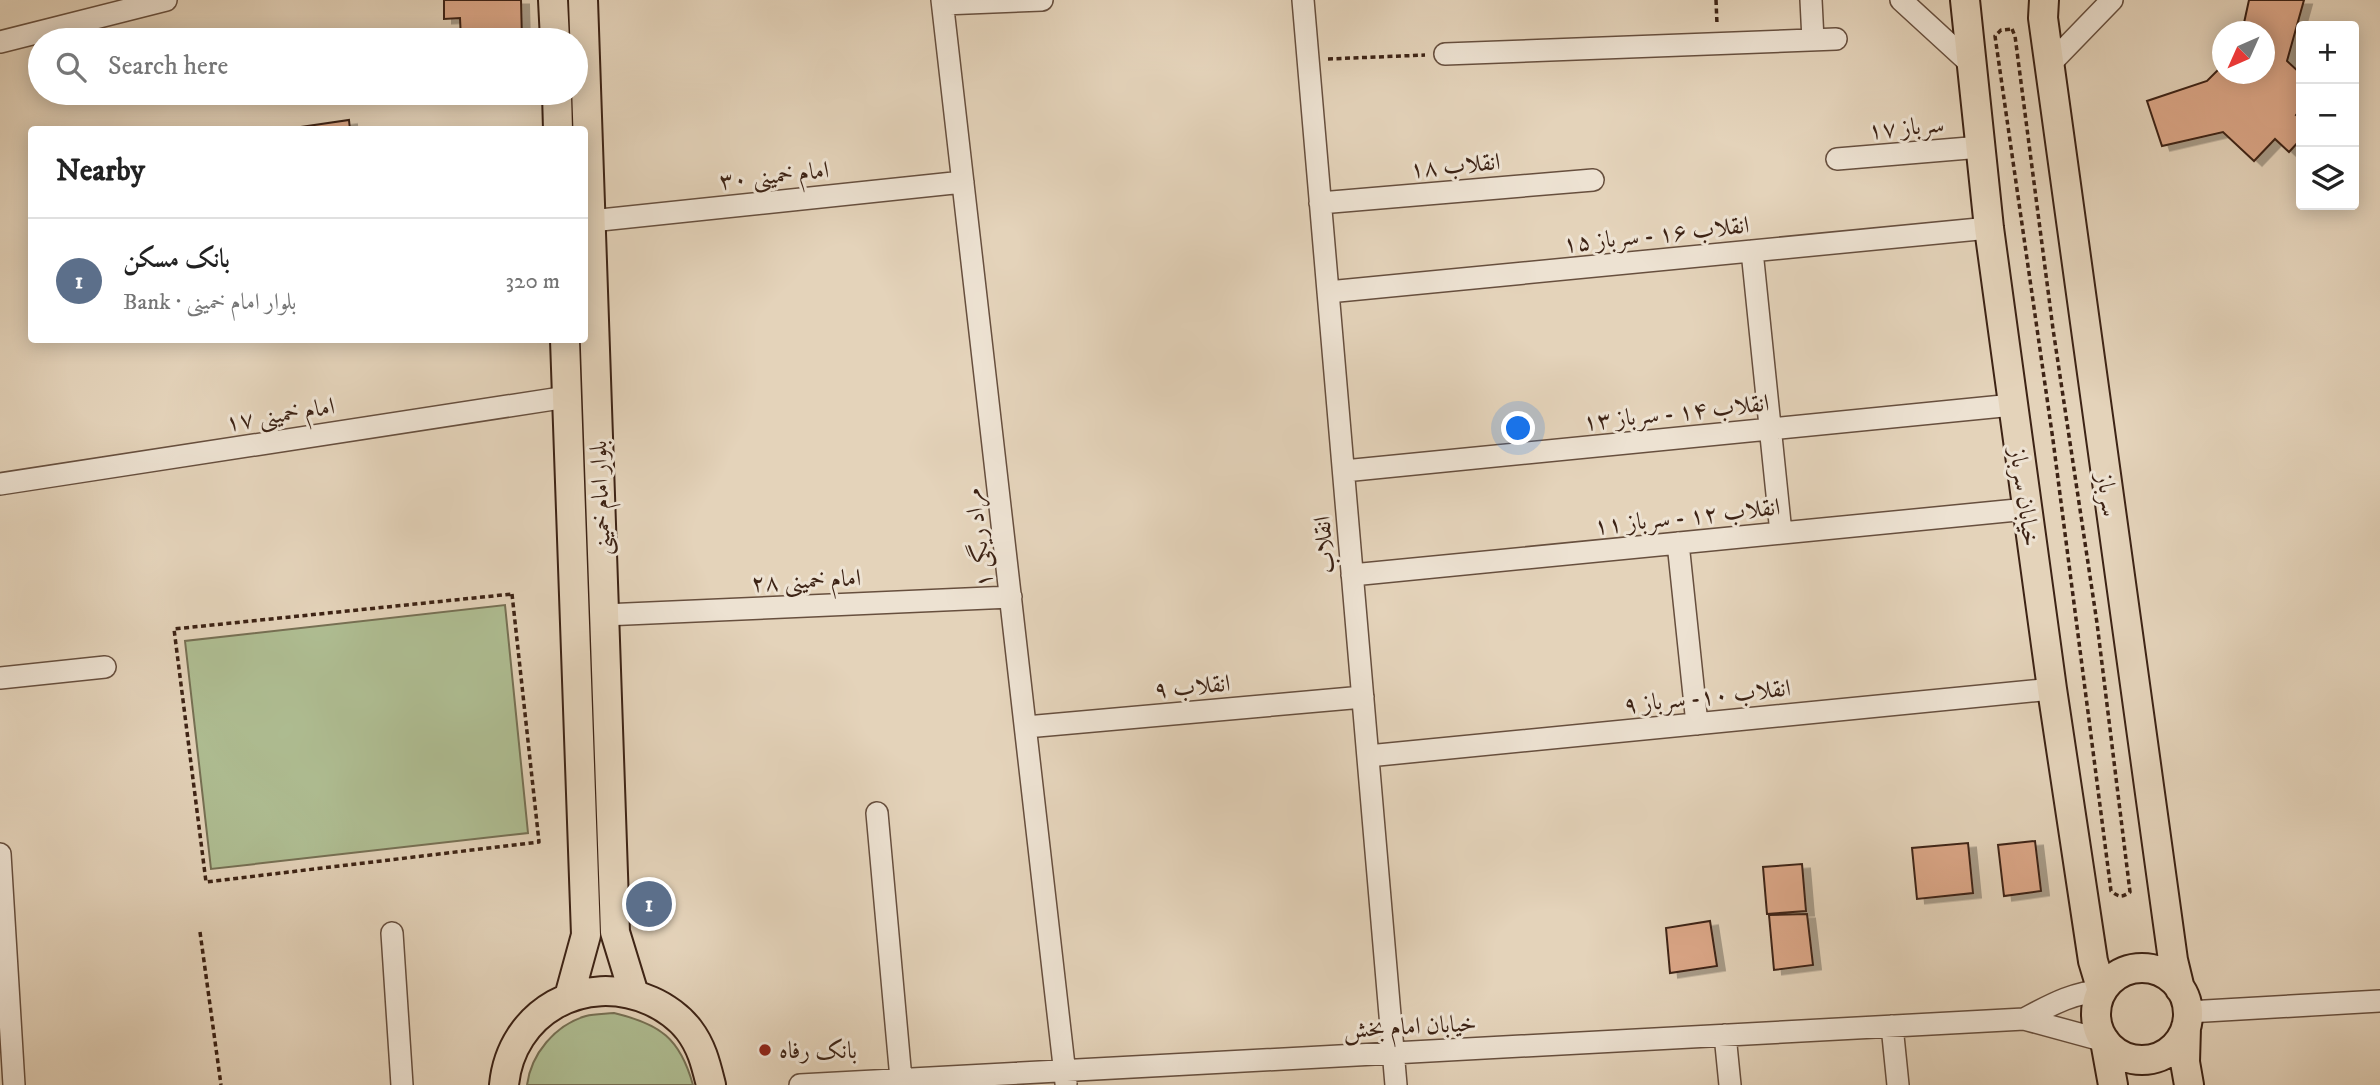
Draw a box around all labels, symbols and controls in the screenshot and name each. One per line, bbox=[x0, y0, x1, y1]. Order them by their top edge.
north arrow bbox=[2212, 21, 2275, 84]
map controls bbox=[2296, 21, 2359, 210]
button: + bbox=[2296, 21, 2359, 84]
search box bbox=[28, 28, 588, 105]
icon: search bbox=[52, 48, 90, 86]
text: Search here bbox=[108, 50, 228, 83]
button: − bbox=[2296, 84, 2359, 147]
street label: سرباز ۱۷ bbox=[1867, 110, 1945, 146]
street label: انقلاب ۱۸ bbox=[1409, 147, 1502, 185]
button: layers bbox=[2296, 147, 2359, 210]
text: Nearby bbox=[56, 153, 145, 190]
street label: امام خمینی ۳۰ bbox=[718, 155, 831, 202]
street label: انقلاب ۱۶ - سرباز ۱۵ bbox=[1561, 210, 1751, 260]
text: بانک مسکن bbox=[123, 243, 230, 276]
text: 1 bbox=[75, 267, 83, 296]
text: 320 m bbox=[506, 267, 560, 296]
text: Bank · بلوار امام خمینی bbox=[123, 288, 296, 317]
street label: انقلاب ۱۴ - سرباز ۱۳ bbox=[1581, 388, 1771, 438]
street label: امام خمینی ۱۷ bbox=[223, 392, 338, 443]
your location bbox=[1501, 411, 1535, 445]
street label: بلوار امام خمینی bbox=[584, 440, 623, 556]
street label: خیابان سرباز bbox=[2002, 444, 2046, 548]
street label: سرباز bbox=[2089, 470, 2125, 519]
street label: مراد ریگی ۱ bbox=[958, 486, 1001, 589]
street label: انقلاب ۱۲ - سرباز ۱۱ bbox=[1592, 492, 1782, 542]
street label: انقلاب bbox=[1308, 515, 1342, 575]
street label: امام خمینی ۲۸ bbox=[750, 563, 862, 604]
street label: انقلاب ۹ bbox=[1153, 669, 1232, 705]
street label: انقلاب ۱۰- سرباز ۹ bbox=[1622, 673, 1792, 721]
pin: 1 bbox=[626, 878, 672, 930]
street label: خیابان امام بخش bbox=[1343, 1009, 1478, 1050]
place label: بانک رفاه bbox=[779, 1036, 857, 1066]
marker: بانک رفاه bbox=[757, 1042, 773, 1058]

